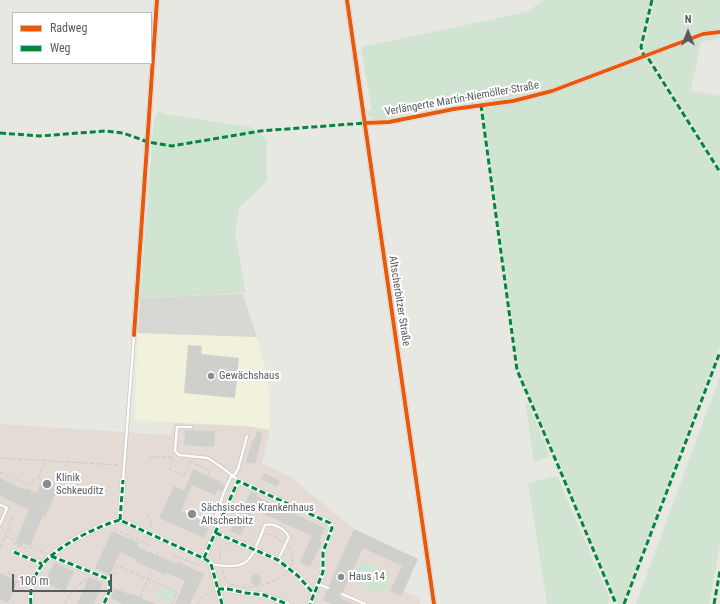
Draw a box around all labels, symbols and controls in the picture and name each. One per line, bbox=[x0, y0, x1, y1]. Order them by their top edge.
legend bbox=[12, 12, 152, 64]
north arrow bbox=[668, 12, 708, 52]
text: N bbox=[685, 13, 691, 26]
text: Radweg bbox=[50, 21, 87, 35]
text: Weg bbox=[50, 41, 71, 55]
street label: Verlängerte Martin-Niemöller-Straße bbox=[384, 79, 540, 119]
street label: Altscherbitzer Straße bbox=[385, 255, 413, 347]
place label: Gewächshaus bbox=[219, 369, 279, 383]
marker: Gewächshaus bbox=[206, 371, 216, 381]
place label: Klinik Schkeuditz bbox=[56, 471, 103, 497]
marker: Klinik Schkeuditz bbox=[41, 478, 53, 490]
place label: Sächsisches Krankenhaus Altscherbitz bbox=[201, 501, 314, 527]
marker: Sächsisches Krankenhaus Altscherbitz bbox=[186, 508, 198, 520]
scale bar bbox=[14, 566, 114, 592]
place label: Haus 14 bbox=[349, 570, 385, 584]
marker: Haus 14 bbox=[336, 572, 346, 582]
text: 100 m bbox=[19, 574, 49, 588]

